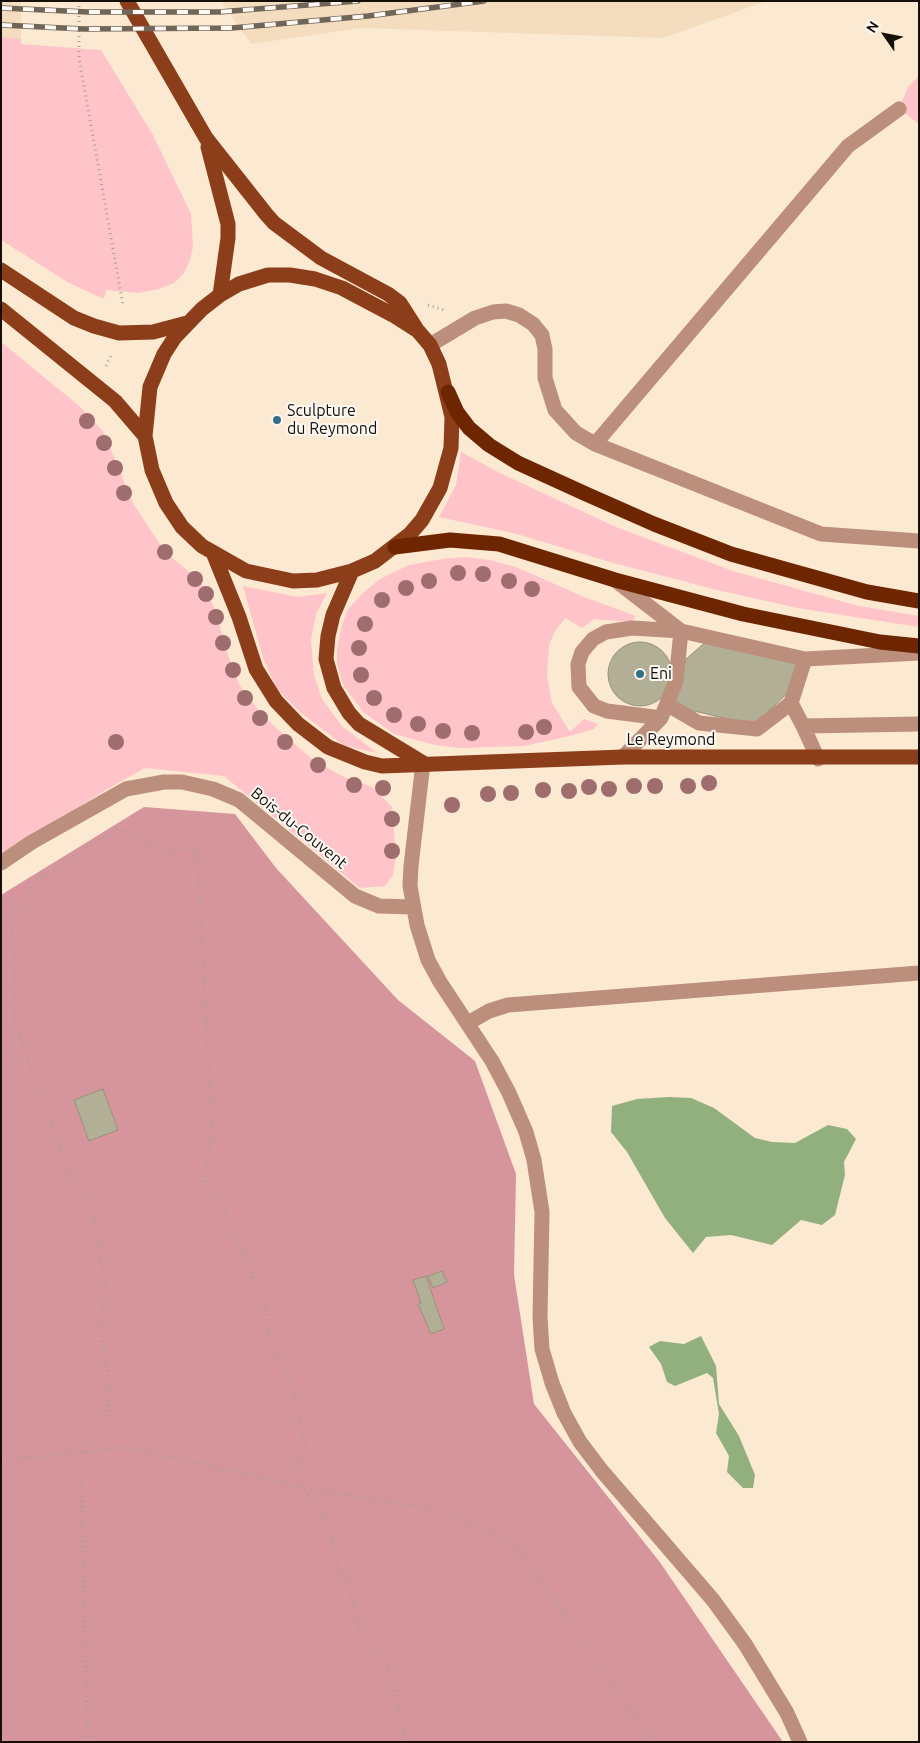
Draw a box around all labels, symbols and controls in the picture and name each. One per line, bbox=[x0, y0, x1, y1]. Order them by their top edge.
north arrow bbox=[860, 10, 910, 60]
text: N bbox=[863, 18, 882, 36]
place label: Sculpture du Reymond bbox=[287, 401, 377, 439]
marker: Sculpture du Reymond bbox=[271, 414, 283, 426]
place label: Eni bbox=[650, 664, 672, 684]
marker: Eni bbox=[634, 668, 646, 680]
street label: Le Reymond bbox=[627, 730, 715, 750]
street label: Bois-du-Couvent bbox=[247, 783, 351, 873]

